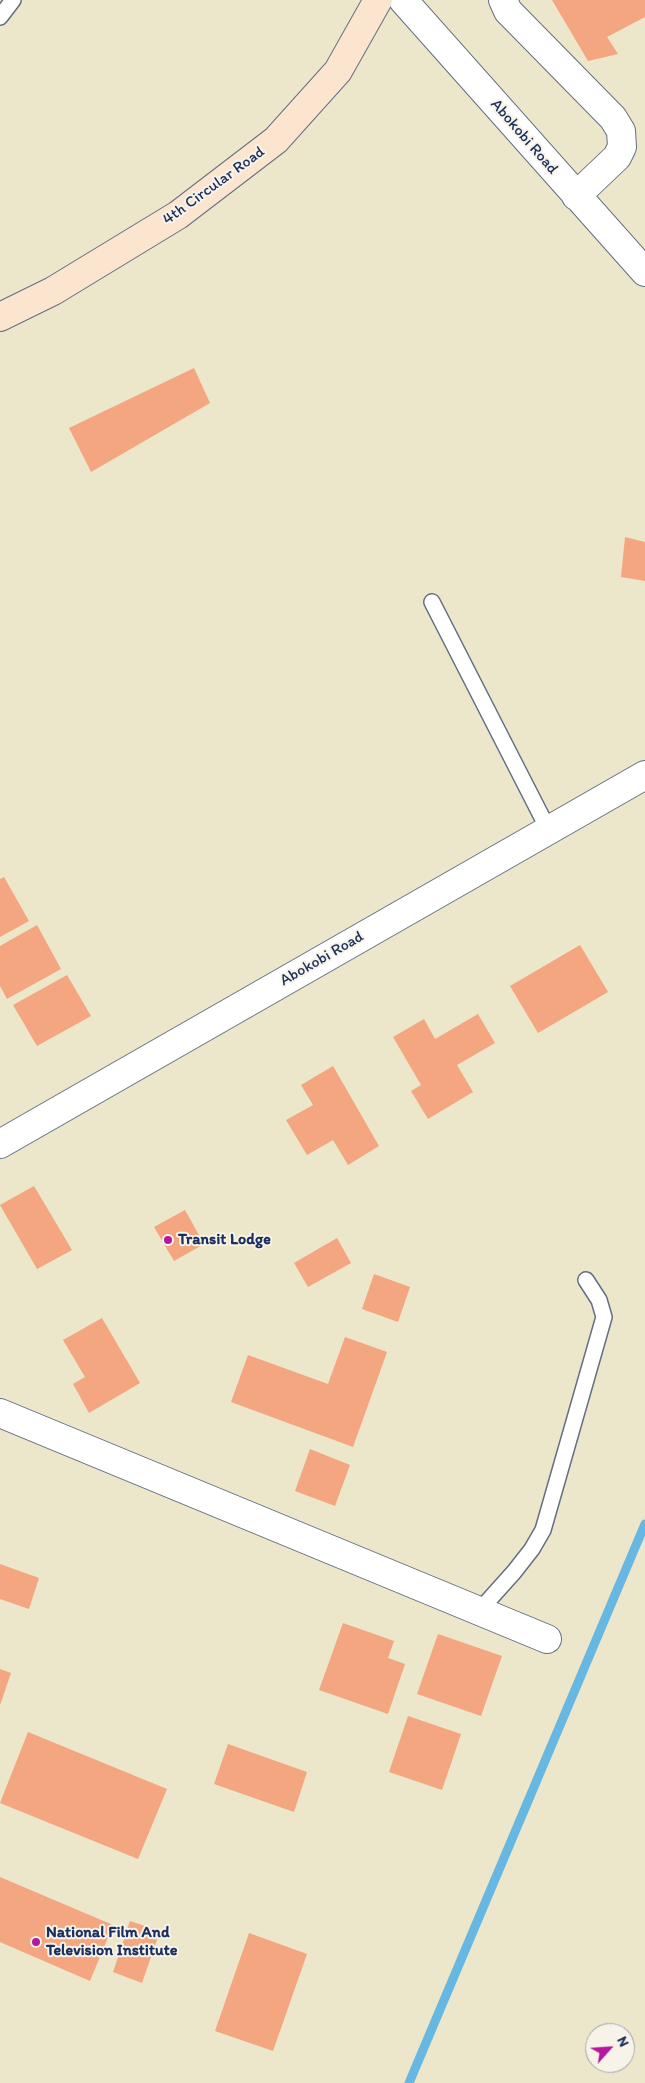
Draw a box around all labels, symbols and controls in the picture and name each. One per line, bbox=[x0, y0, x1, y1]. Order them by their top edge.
street label: Abokobi Road bbox=[486, 95, 562, 179]
street label: 4th Circular Road bbox=[159, 143, 269, 229]
street label: Abokobi Road bbox=[277, 927, 367, 991]
place label: Transit Lodge bbox=[178, 1230, 271, 1250]
marker: Transit Lodge bbox=[162, 1234, 174, 1246]
place label: National Film And Television Institute bbox=[46, 1923, 177, 1961]
marker: National Film And Television Institute bbox=[30, 1936, 42, 1948]
north arrow bbox=[585, 2023, 635, 2073]
text: N bbox=[613, 2034, 633, 2050]

